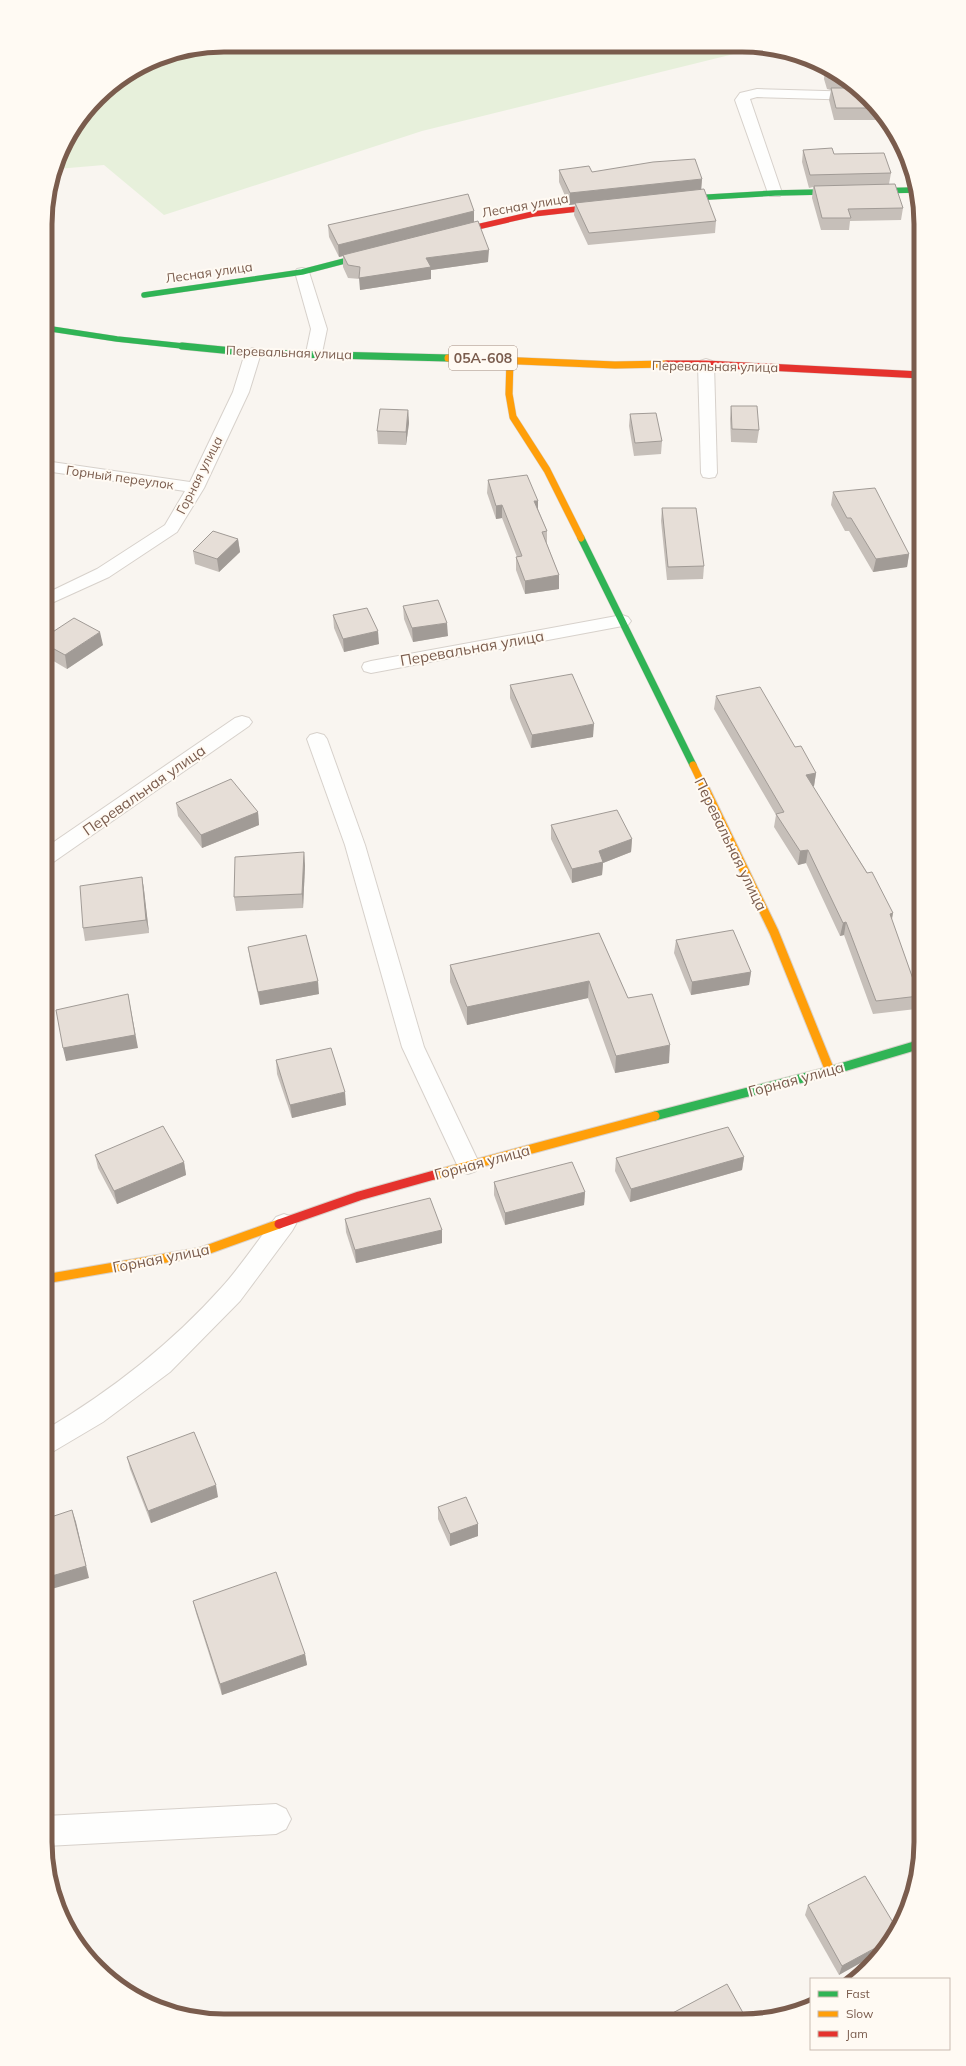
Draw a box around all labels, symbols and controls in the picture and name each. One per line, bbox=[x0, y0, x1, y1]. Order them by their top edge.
street label: Лесная улица bbox=[480, 189, 570, 221]
street label: Лесная улица bbox=[164, 258, 254, 286]
street label: Перевальная улица bbox=[226, 342, 352, 362]
road number: 05А-608 bbox=[449, 346, 517, 370]
street label: Перевальная улица bbox=[652, 357, 778, 375]
street label: Горная улица bbox=[173, 433, 225, 517]
street label: Горный переулок bbox=[65, 462, 175, 492]
street label: Перевальная улица bbox=[399, 626, 545, 670]
street label: Перевальная улица bbox=[79, 740, 209, 840]
street label: Перевальная улица bbox=[691, 774, 771, 914]
street label: Горная улица bbox=[746, 1057, 846, 1101]
street label: Горная улица bbox=[432, 1140, 532, 1184]
street label: Горная улица bbox=[111, 1239, 211, 1277]
legend bbox=[810, 1978, 950, 2050]
text: Fast bbox=[846, 1986, 870, 2001]
text: Slow bbox=[846, 2006, 874, 2021]
text: Jam bbox=[846, 2026, 868, 2041]

